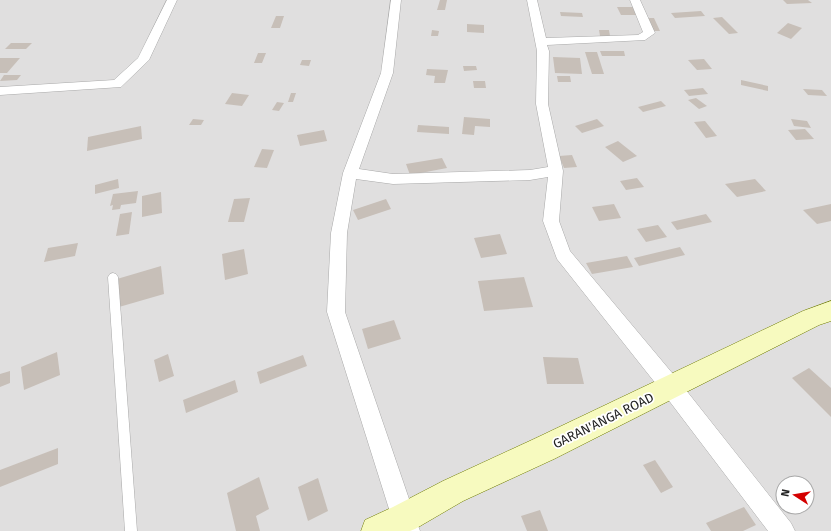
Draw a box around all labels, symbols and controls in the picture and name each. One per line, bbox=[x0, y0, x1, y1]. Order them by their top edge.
street label: GARAN'ANGA ROAD bbox=[550, 390, 656, 451]
north arrow bbox=[775, 475, 815, 515]
text: N bbox=[779, 488, 793, 498]

